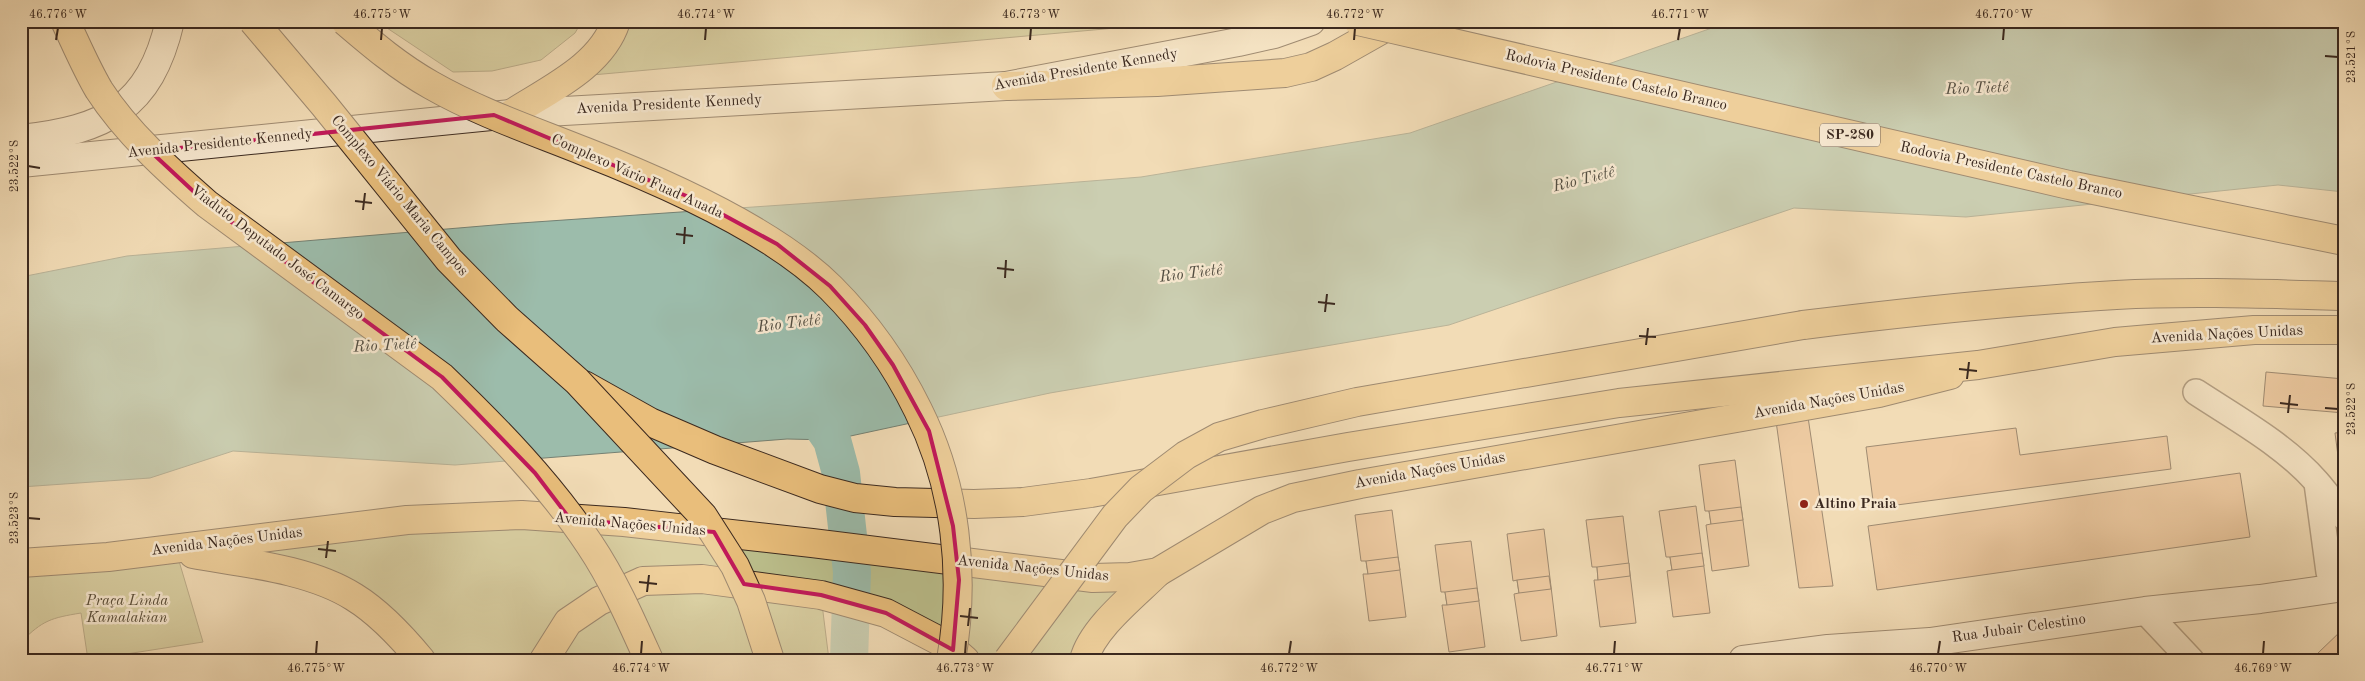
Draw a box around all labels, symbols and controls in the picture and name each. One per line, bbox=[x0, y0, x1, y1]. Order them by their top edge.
text: 46.775°W bbox=[353, 8, 411, 21]
text: 46.776°W bbox=[29, 9, 87, 21]
text: 46.774°W bbox=[677, 9, 735, 21]
text: 46.773°W bbox=[1002, 9, 1060, 21]
text: 46.772°W bbox=[1326, 9, 1384, 21]
text: 46.771°W bbox=[1651, 9, 1709, 21]
text: 46.770°W bbox=[1975, 9, 2033, 21]
text: 23.521°S bbox=[2345, 31, 2358, 83]
street label: Avenida Presidente Kennedy bbox=[993, 46, 1179, 94]
street label: Rodovia Presidente Castelo Branco bbox=[1504, 48, 1728, 114]
water label: Rio Tietê bbox=[1944, 80, 2010, 98]
street label: Avenida Presidente Kennedy bbox=[576, 93, 762, 117]
street label: Complexo Viário Maria Campos bbox=[328, 113, 470, 279]
road number: SP-280 bbox=[1820, 124, 1880, 146]
street label: Avenida Presidente Kennedy bbox=[127, 127, 313, 161]
street label: Complexo Vário Fuad Auada bbox=[549, 132, 726, 222]
text: 23.522°S bbox=[8, 140, 21, 192]
street label: Rodovia Presidente Castelo Branco bbox=[1898, 140, 2124, 202]
water label: Rio Tietê bbox=[1550, 164, 1618, 196]
street label: Viaduto Deputado José Camargo bbox=[187, 183, 367, 323]
water label: Rio Tietê bbox=[1158, 262, 1225, 286]
water label: Rio Tietê bbox=[756, 312, 823, 336]
street label: Avenida Nações Unidas bbox=[2151, 324, 2303, 346]
water label: Rio Tietê bbox=[352, 336, 418, 356]
street label: Avenida Nações Unidas bbox=[1753, 380, 1905, 422]
text: 23.522°S bbox=[2345, 383, 2358, 435]
street label: Avenida Nações Unidas bbox=[1354, 450, 1506, 492]
text: 23.523°S bbox=[8, 492, 21, 544]
place label: Altino Praia bbox=[1814, 497, 1897, 512]
marker: Altino Praia bbox=[1798, 498, 1810, 510]
street label: Avenida Nações Unidas bbox=[553, 511, 707, 539]
street label: Avenida Nações Unidas bbox=[150, 525, 304, 559]
street label: Avenida Nações Unidas bbox=[956, 554, 1110, 584]
park label: Praça Linda Kamalakian bbox=[85, 594, 168, 626]
street label: Rua Jubair Celestino bbox=[1951, 612, 2087, 646]
text: 46.775°W bbox=[287, 662, 345, 675]
text: 46.774°W bbox=[612, 663, 670, 675]
text: 46.773°W bbox=[936, 663, 994, 675]
text: 46.772°W bbox=[1260, 663, 1318, 675]
text: 46.771°W bbox=[1585, 663, 1643, 675]
text: 46.770°W bbox=[1909, 663, 1967, 675]
text: 46.769°W bbox=[2234, 663, 2292, 675]

